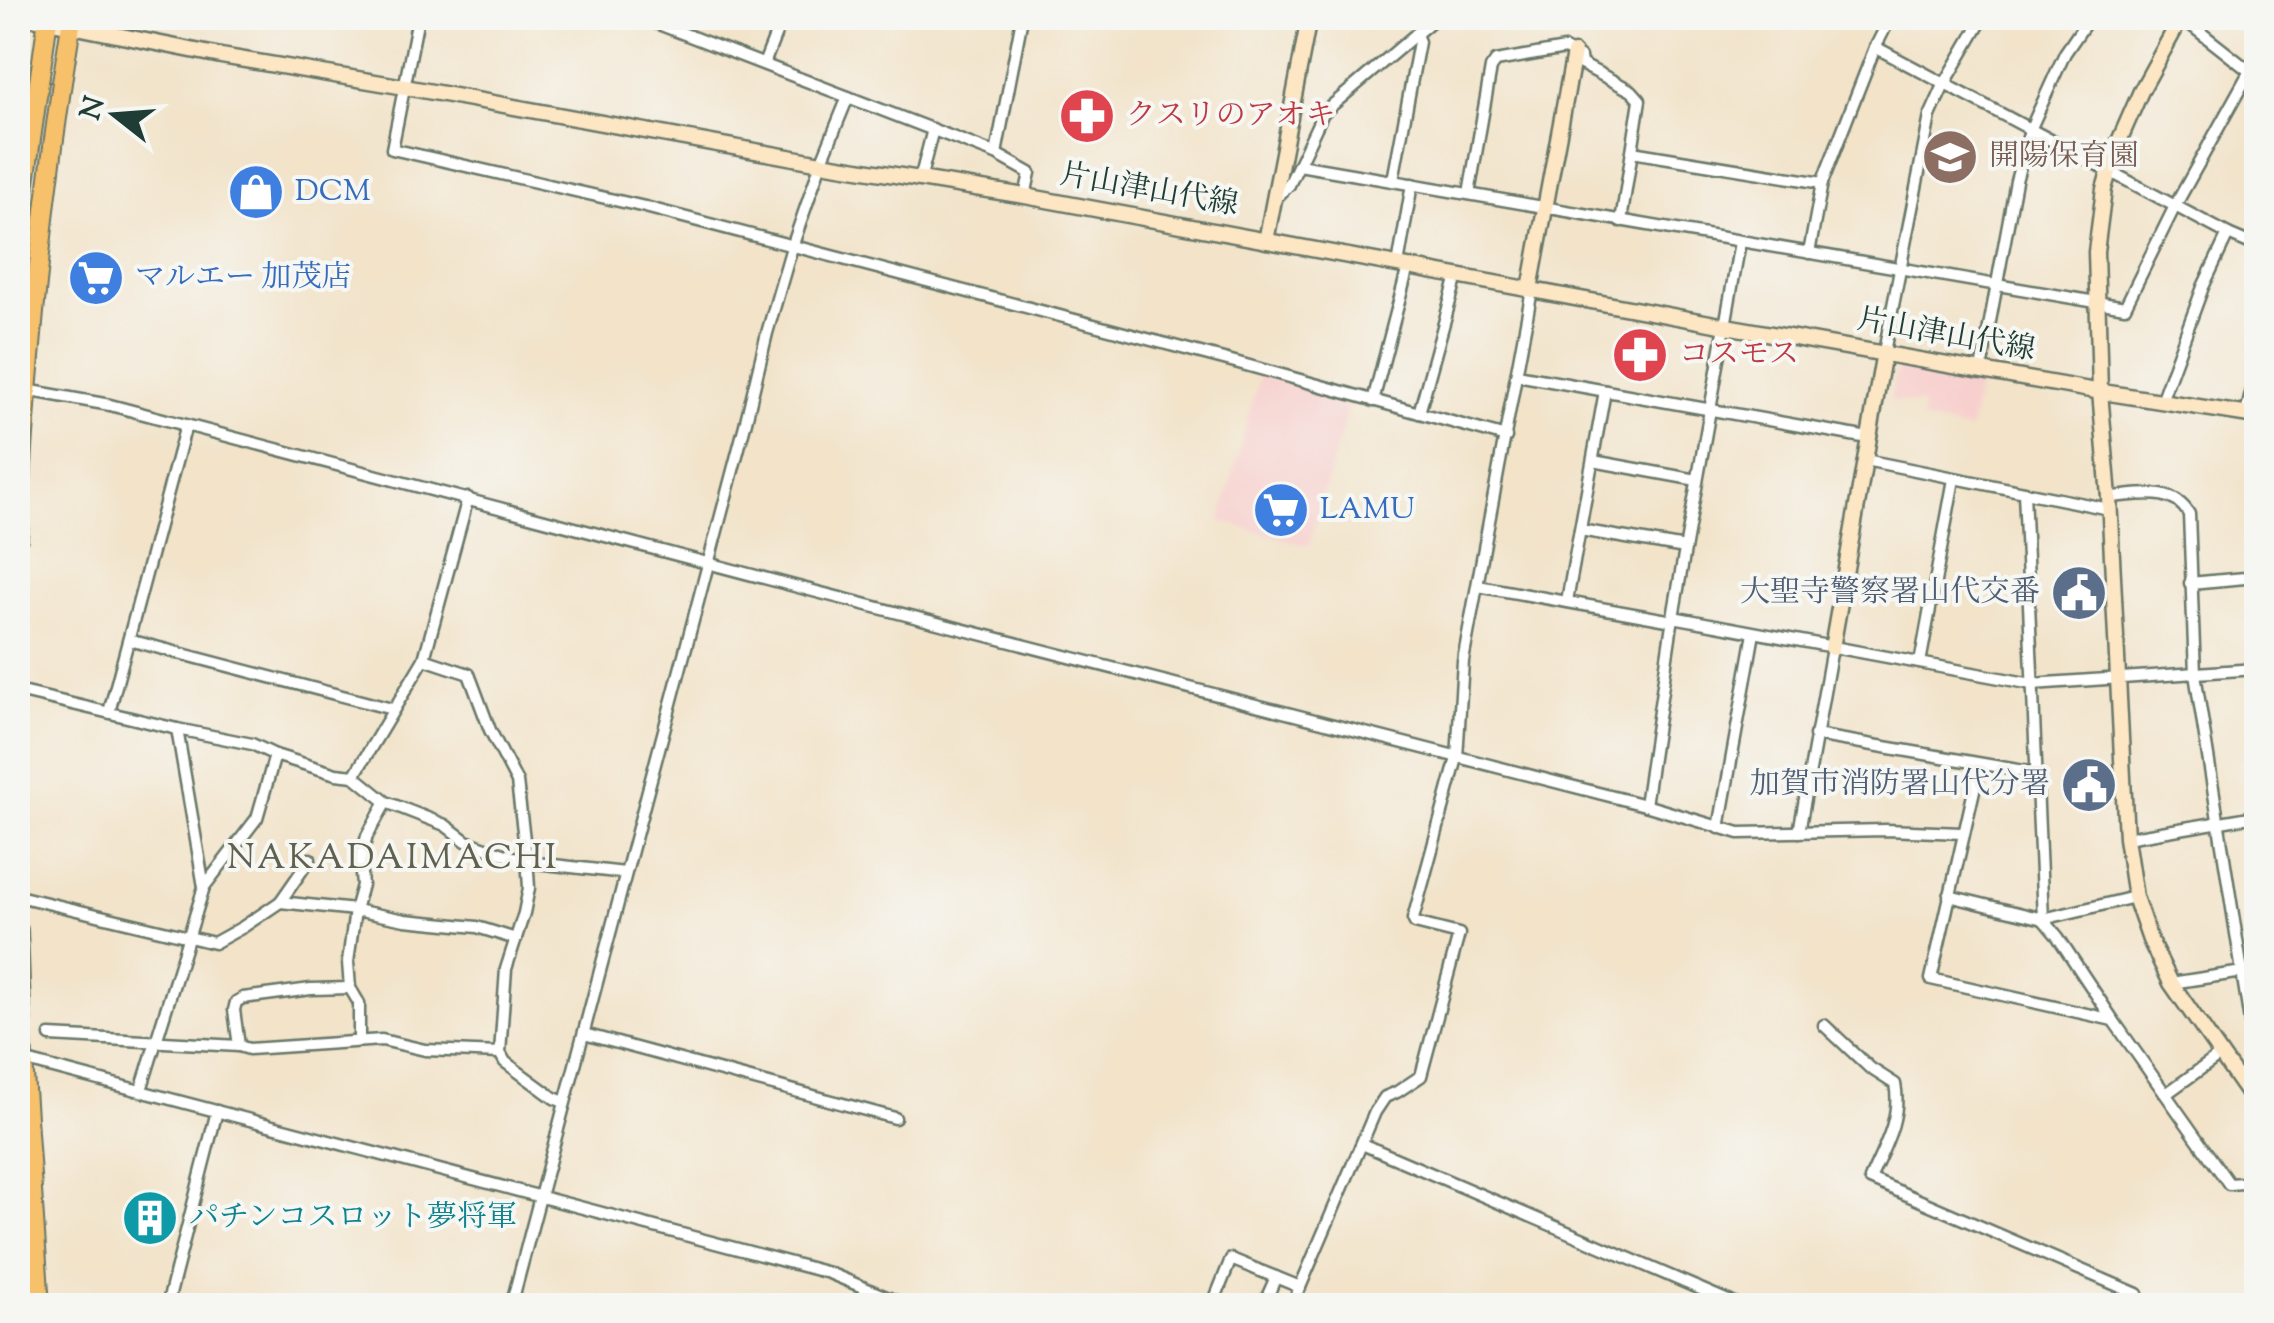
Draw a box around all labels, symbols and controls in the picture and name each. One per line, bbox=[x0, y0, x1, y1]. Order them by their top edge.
north arrow bbox=[65, 65, 165, 165]
pharmacy icon: クスリのアオキ bbox=[1057, 86, 1117, 146]
text: N bbox=[72, 92, 116, 125]
place label: クスリのアオキ bbox=[1126, 95, 1335, 138]
school or university icon: 開陽保育園 bbox=[1920, 127, 1980, 187]
place label: 開陽保育園 bbox=[1989, 136, 2139, 179]
street label: 片山津山代線 bbox=[1057, 154, 1241, 228]
shop icon: DCM bbox=[226, 162, 286, 222]
place label: DCM bbox=[295, 171, 371, 214]
supermarket icon: マルエー 加茂店 bbox=[66, 248, 126, 308]
place label: マルエー 加茂店 bbox=[135, 257, 351, 300]
street label: 片山津山代線 bbox=[1854, 299, 2038, 373]
pharmacy icon: コスモス bbox=[1610, 325, 1670, 385]
place label: コスモス bbox=[1679, 334, 1799, 377]
supermarket icon: LAMU bbox=[1251, 480, 1311, 540]
place label: LAMU bbox=[1320, 489, 1414, 532]
public building icon: 大聖寺警察署山代交番 bbox=[2049, 563, 2109, 623]
place label: 大聖寺警察署山代交番 bbox=[1740, 572, 2040, 615]
public building icon: 加賀市消防署山代分署 bbox=[2059, 755, 2119, 815]
place label: 加賀市消防署山代分署 bbox=[1750, 764, 2050, 807]
district label: NAKADAIMACHI bbox=[227, 834, 559, 885]
building icon: パチンコスロット夢将軍 bbox=[120, 1188, 180, 1248]
place label: パチンコスロット夢将軍 bbox=[189, 1197, 517, 1240]

